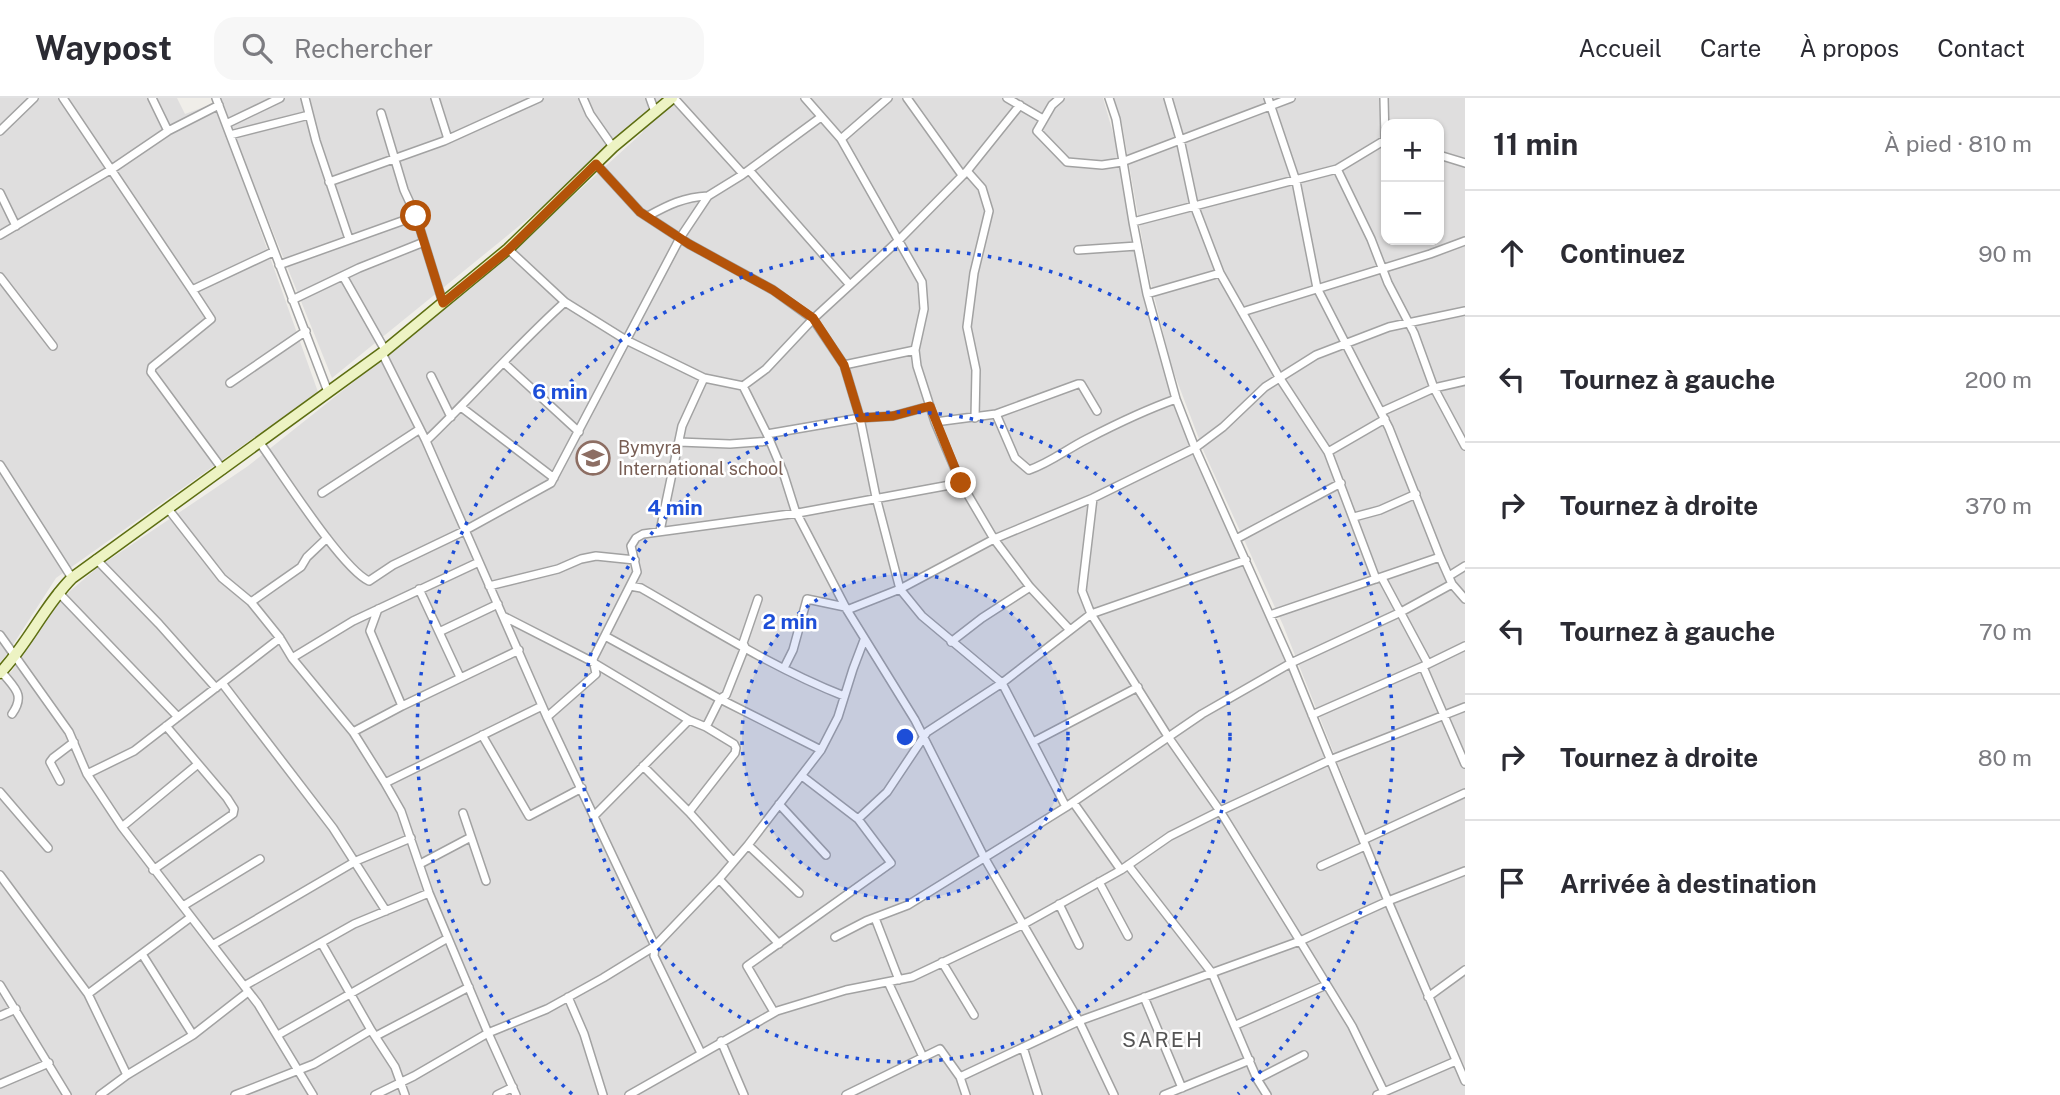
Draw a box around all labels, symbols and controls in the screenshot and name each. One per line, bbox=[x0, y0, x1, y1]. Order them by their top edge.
search box bbox=[214, 17, 704, 80]
text: Waypost bbox=[35, 29, 172, 67]
icon: search bbox=[238, 29, 276, 67]
text: Rechercher bbox=[294, 33, 433, 64]
text: Accueil bbox=[1579, 34, 1662, 62]
text: Carte bbox=[1700, 34, 1761, 62]
text: À propos bbox=[1799, 34, 1899, 62]
text: Contact bbox=[1937, 34, 2025, 62]
map controls bbox=[1381, 119, 1444, 245]
button: + bbox=[1381, 119, 1444, 182]
text: 11 min bbox=[1493, 126, 1578, 162]
text: À pied · 810 m bbox=[1884, 130, 2032, 157]
button: − bbox=[1381, 182, 1444, 245]
route start bbox=[400, 200, 431, 231]
icon: ahead bbox=[1493, 234, 1531, 272]
text: Continuez bbox=[1560, 238, 1685, 269]
text: 90 m bbox=[1978, 240, 2032, 267]
icon: left bbox=[1493, 360, 1531, 398]
text: Tournez à gauche bbox=[1560, 364, 1775, 395]
text: 200 m bbox=[1965, 366, 2032, 393]
text: 6 min bbox=[532, 379, 588, 404]
place label: Bymyra International school bbox=[618, 437, 784, 479]
school or university icon: Bymyra International school bbox=[574, 439, 612, 477]
route end bbox=[945, 467, 976, 498]
icon: right bbox=[1493, 486, 1531, 524]
text: Tournez à droite bbox=[1560, 490, 1758, 521]
text: 370 m bbox=[1965, 492, 2032, 519]
text: 4 min bbox=[647, 495, 703, 520]
text: 2 min bbox=[762, 609, 818, 634]
icon: left bbox=[1493, 612, 1531, 650]
text: Tournez à gauche bbox=[1560, 616, 1775, 647]
text: 70 m bbox=[1979, 618, 2032, 645]
centre of rings bbox=[893, 725, 917, 749]
icon: right bbox=[1493, 738, 1531, 776]
text: Tournez à droite bbox=[1560, 742, 1758, 773]
text: 80 m bbox=[1978, 744, 2032, 771]
icon: arrive bbox=[1493, 864, 1531, 902]
text: Arrivée à destination bbox=[1560, 868, 1817, 899]
district label: SAREH bbox=[1122, 1027, 1204, 1052]

